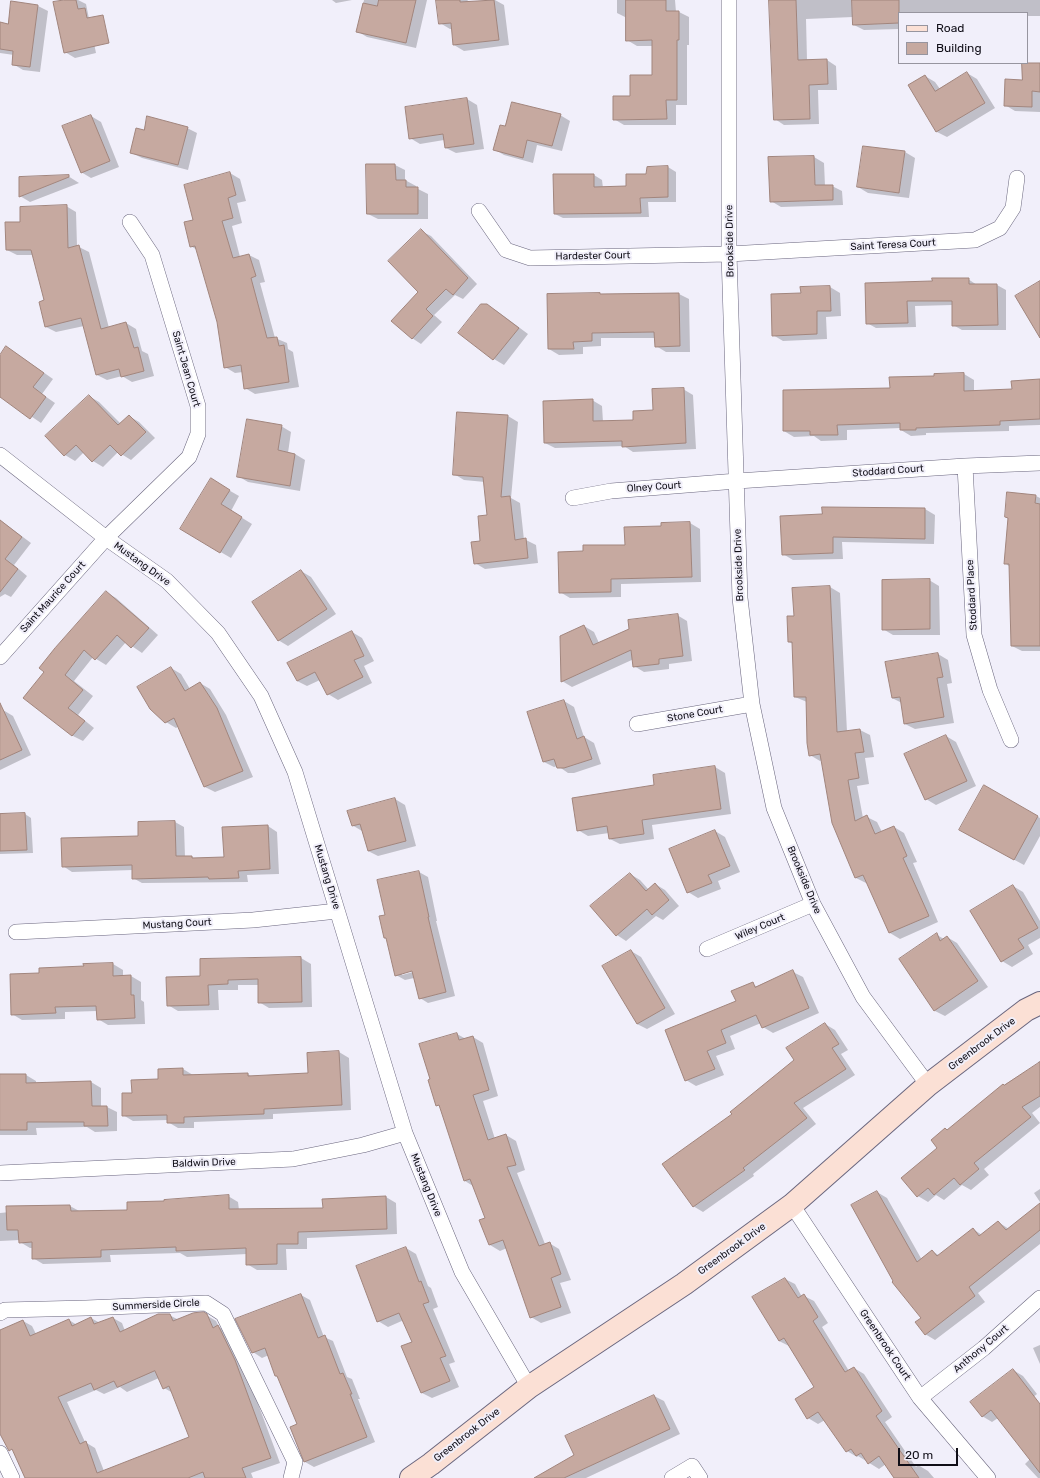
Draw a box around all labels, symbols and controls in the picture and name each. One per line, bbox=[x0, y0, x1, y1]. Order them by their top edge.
legend bbox=[898, 12, 1028, 64]
text: Road bbox=[936, 21, 964, 35]
text: Building bbox=[936, 41, 982, 55]
street label: Brookside Drive bbox=[723, 205, 737, 277]
street label: Saint Teresa Court bbox=[850, 237, 936, 253]
street label: Hardester Court bbox=[555, 249, 631, 263]
street label: Saint Jean Court bbox=[169, 330, 203, 408]
street label: Stoddard Court bbox=[852, 463, 924, 479]
street label: Olney Court bbox=[626, 479, 682, 495]
street label: Brookside Drive bbox=[732, 529, 746, 601]
street label: Mustang Drive bbox=[111, 539, 173, 589]
street label: Saint Maurice Court bbox=[18, 559, 88, 635]
street label: Stoddard Place bbox=[964, 559, 980, 631]
street label: Stone Court bbox=[666, 703, 724, 725]
street label: Mustang Drive bbox=[311, 843, 343, 911]
street label: Brookside Drive bbox=[784, 844, 824, 916]
street label: Wiley Court bbox=[734, 911, 786, 943]
street label: Mustang Court bbox=[142, 916, 212, 932]
street label: Greenbrook Drive bbox=[946, 1015, 1018, 1073]
street label: Mustang Drive bbox=[408, 1152, 444, 1218]
street label: Baldwin Drive bbox=[172, 1156, 236, 1170]
street label: Greenbrook Drive bbox=[696, 1220, 768, 1278]
street label: Summerside Circle bbox=[112, 1297, 200, 1313]
street label: Greenbrook Court bbox=[857, 1307, 913, 1383]
street label: Anthony Court bbox=[951, 1322, 1011, 1376]
street label: Greenbrook Drive bbox=[432, 1405, 502, 1465]
scale bar bbox=[900, 1440, 960, 1466]
text: 20 m bbox=[905, 1448, 933, 1462]

